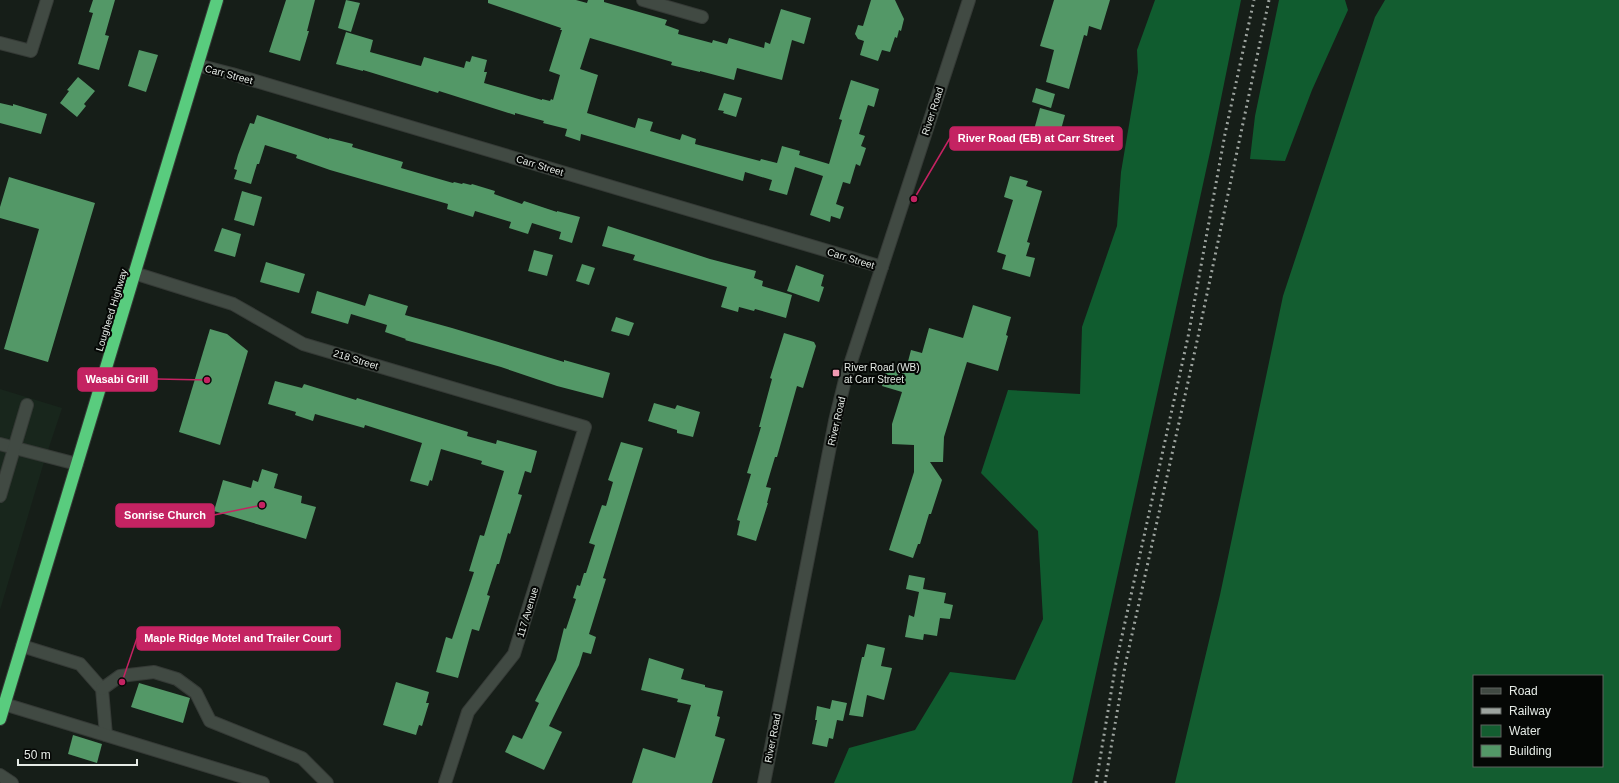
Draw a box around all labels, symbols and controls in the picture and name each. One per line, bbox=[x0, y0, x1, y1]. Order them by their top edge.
street label: Carr Street bbox=[204, 63, 254, 86]
street label: River Road bbox=[920, 86, 945, 137]
callout: River Road (EB) at Carr Street bbox=[950, 127, 1122, 150]
text: River Road (EB) at Carr Street bbox=[958, 132, 1115, 144]
street label: Carr Street bbox=[515, 153, 565, 178]
street label: Carr Street bbox=[826, 246, 876, 271]
street label: Lougheed Highway bbox=[94, 268, 129, 353]
street label: 218 Street bbox=[332, 347, 380, 372]
place label: River Road (WB) at Carr Street bbox=[844, 362, 920, 385]
callout: Wasabi Grill bbox=[78, 368, 157, 391]
marker: River Road (WB) at Carr Street bbox=[831, 368, 841, 378]
text: Wasabi Grill bbox=[85, 373, 149, 385]
street label: River Road bbox=[826, 396, 847, 447]
callout: Sonrise Church bbox=[116, 504, 214, 527]
text: Sonrise Church bbox=[124, 509, 206, 521]
street label: 117 Avenue bbox=[515, 585, 540, 639]
callout: Maple Ridge Motel and Trailer Court bbox=[137, 627, 340, 650]
text: Maple Ridge Motel and Trailer Court bbox=[144, 632, 332, 644]
legend bbox=[1473, 675, 1603, 767]
text: Road bbox=[1509, 684, 1538, 698]
text: Railway bbox=[1509, 704, 1551, 718]
street label: River Road bbox=[762, 712, 783, 764]
text: Water bbox=[1509, 724, 1541, 738]
scale bar bbox=[18, 741, 137, 767]
text: Building bbox=[1509, 744, 1552, 758]
text: 50 m bbox=[24, 748, 51, 762]

